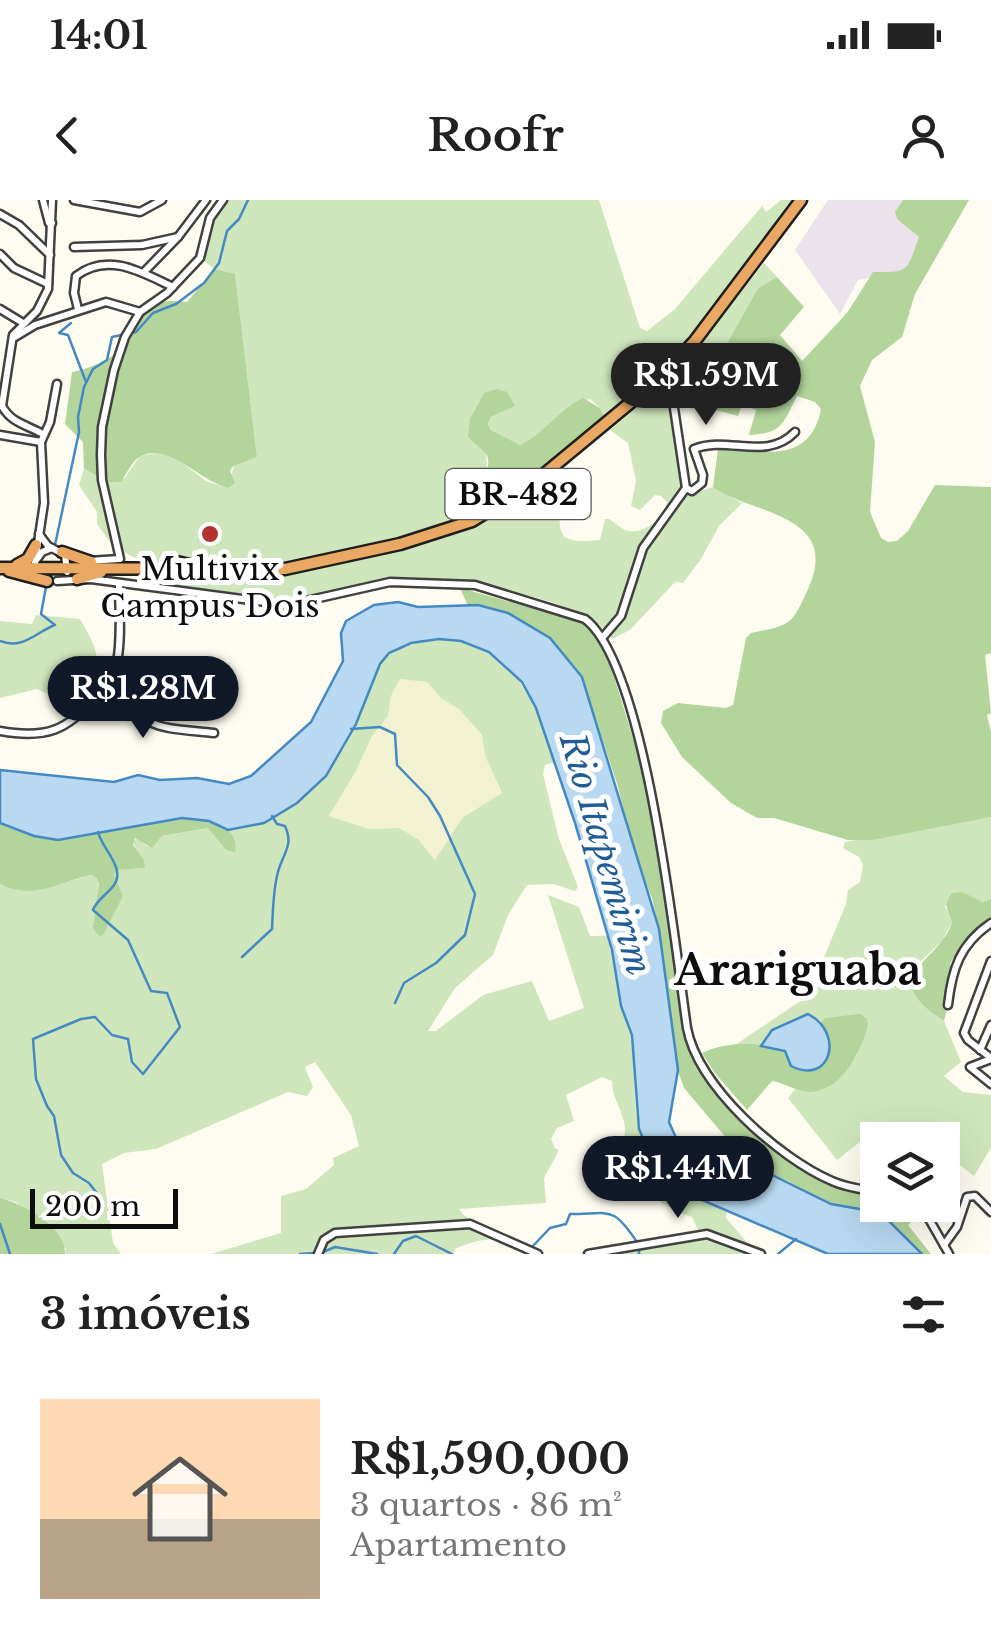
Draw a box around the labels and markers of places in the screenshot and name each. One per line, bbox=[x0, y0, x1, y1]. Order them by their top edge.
pin: R$1.59M bbox=[614, 343, 798, 428]
marker: Multivix Campus Dois bbox=[199, 523, 221, 545]
place label: Multivix Campus Dois bbox=[100, 549, 320, 626]
pin: R$1.28M bbox=[51, 656, 235, 741]
pin: R$1.44M bbox=[586, 1136, 770, 1221]

